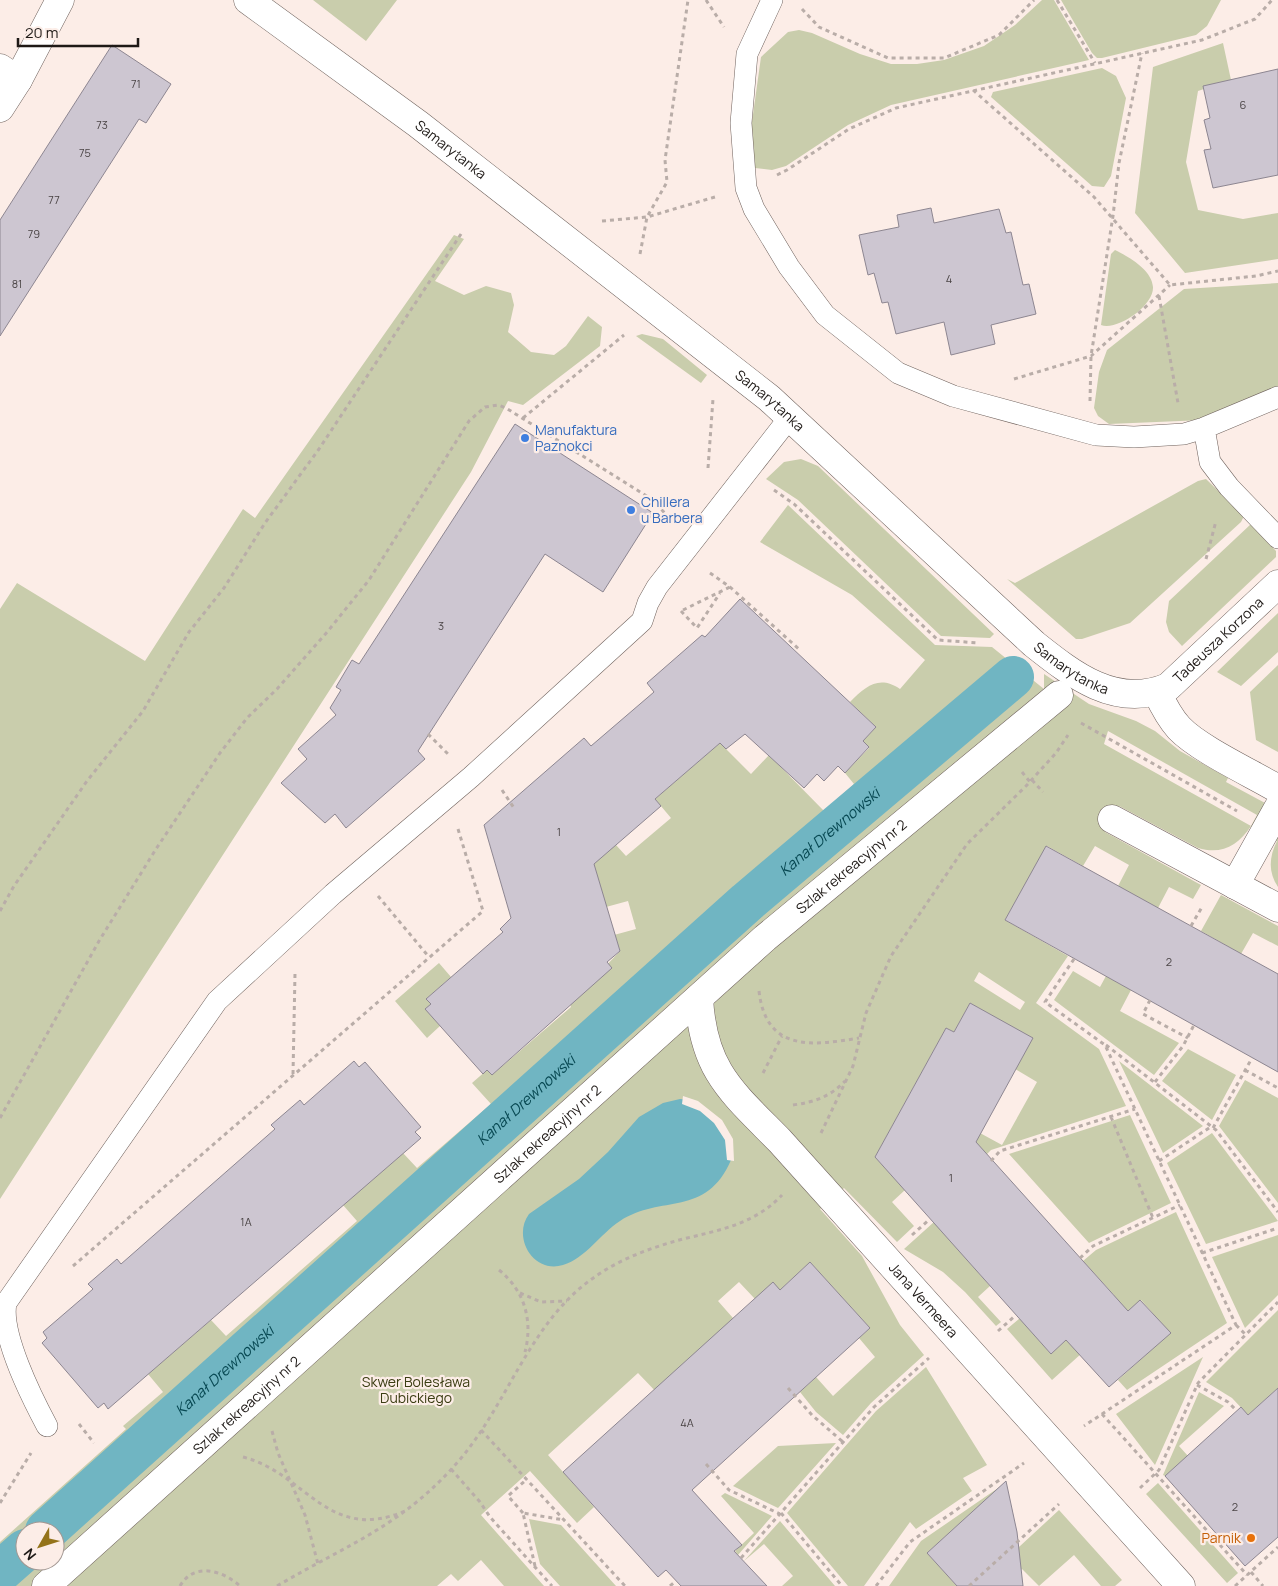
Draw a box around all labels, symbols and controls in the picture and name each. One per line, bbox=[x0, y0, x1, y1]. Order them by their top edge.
scale bar bbox=[18, 15, 138, 47]
text: 20 m bbox=[25, 22, 58, 43]
house number: 71 bbox=[131, 76, 141, 91]
house number: 6 bbox=[1240, 97, 1247, 112]
street label: Samarytanka bbox=[412, 115, 491, 183]
house number: 73 bbox=[96, 117, 108, 132]
house number: 75 bbox=[79, 145, 91, 160]
house number: 77 bbox=[48, 192, 60, 207]
house number: 79 bbox=[28, 226, 40, 241]
house number: 4 bbox=[946, 271, 952, 286]
house number: 81 bbox=[12, 276, 22, 291]
street label: Samarytanka bbox=[732, 365, 809, 435]
place label: Manufaktura Paznokci bbox=[535, 420, 617, 455]
marker: Manufaktura Paznokci bbox=[519, 432, 531, 444]
place label: Chillera u Barbera bbox=[641, 492, 703, 527]
marker: Chillera u Barbera bbox=[625, 504, 637, 516]
street label: Tadeusza Korzona bbox=[1169, 593, 1267, 687]
house number: 3 bbox=[438, 618, 444, 633]
street label: Samarytanka bbox=[1030, 637, 1111, 698]
water label: Kanał Drewnowski bbox=[774, 781, 886, 880]
street label: Szlak rekreacyjny nr 2 bbox=[792, 815, 911, 918]
house number: 1 bbox=[557, 824, 561, 839]
house number: 2 bbox=[1166, 954, 1172, 969]
water label: Kanał Drewnowski bbox=[472, 1048, 581, 1150]
street label: Szlak rekreacyjny nr 2 bbox=[489, 1080, 605, 1187]
house number: 1 bbox=[949, 1170, 953, 1185]
house number: 1A bbox=[240, 1214, 252, 1229]
street label: Jana Vermeera bbox=[885, 1258, 963, 1341]
water label: Kanał Drewnowski bbox=[170, 1319, 280, 1420]
street label: Szlak rekreacyjny nr 2 bbox=[188, 1351, 304, 1458]
park label: Skwer Bolesława Dubickiego bbox=[362, 1372, 470, 1407]
house number: 4A bbox=[680, 1415, 694, 1430]
house number: 2 bbox=[1232, 1499, 1238, 1514]
north arrow bbox=[15, 1521, 65, 1571]
place label: Parnik bbox=[1202, 1528, 1242, 1547]
marker: Parnik bbox=[1245, 1532, 1257, 1544]
text: N bbox=[19, 1545, 40, 1564]

